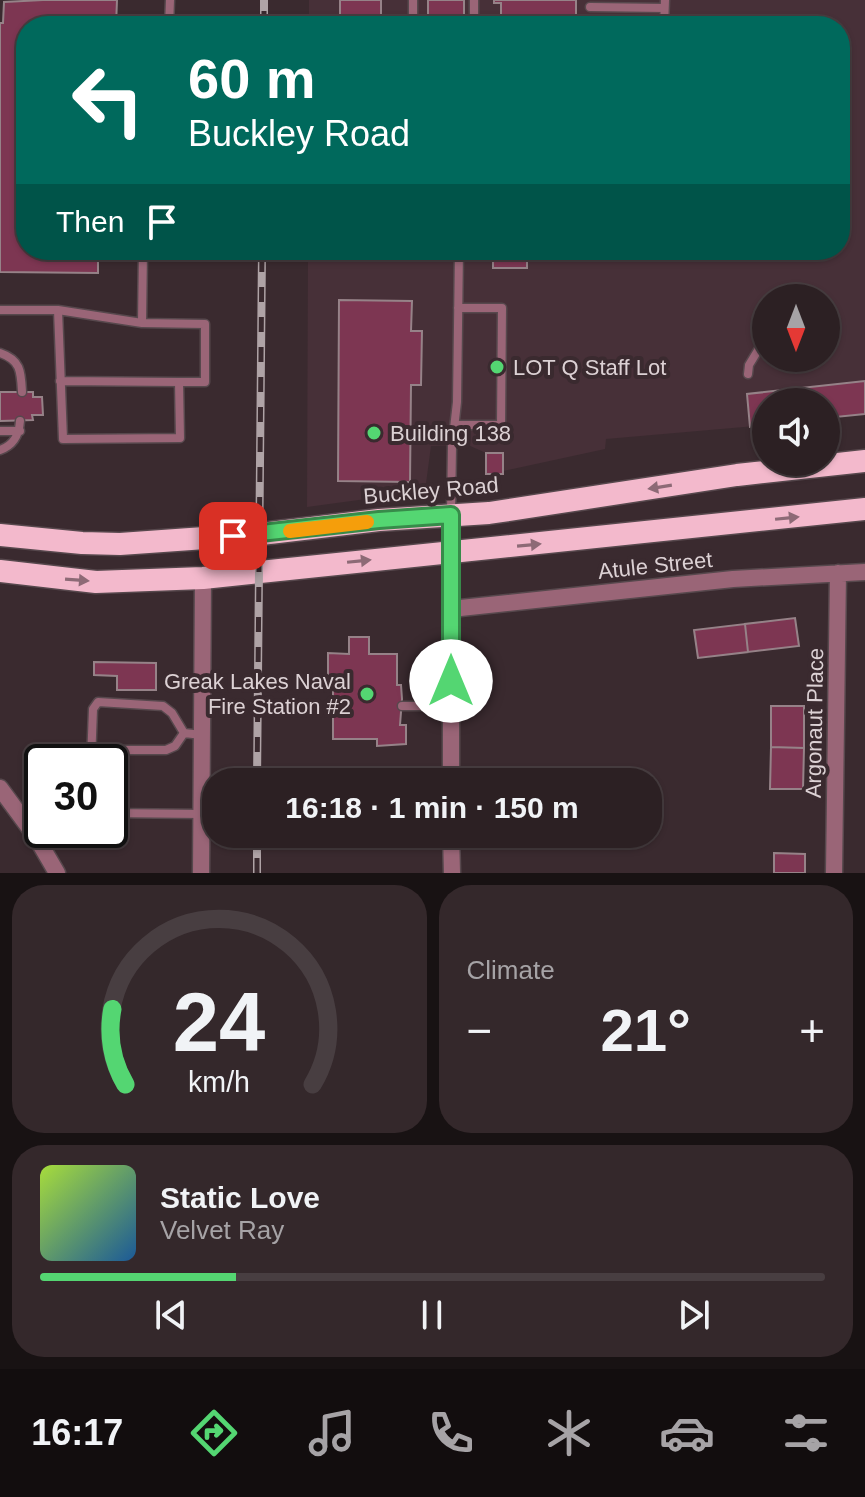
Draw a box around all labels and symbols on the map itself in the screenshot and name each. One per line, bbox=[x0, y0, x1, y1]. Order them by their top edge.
north arrow bbox=[752, 284, 840, 372]
place label: LOT Q Staff Lot bbox=[513, 355, 666, 380]
marker: LOT Q Staff Lot bbox=[488, 358, 506, 376]
place label: Building 138 bbox=[390, 421, 511, 446]
marker: Building 138 bbox=[365, 424, 383, 442]
street label: Buckley Road bbox=[362, 472, 500, 509]
one-way arrow bbox=[647, 481, 672, 494]
pin bbox=[199, 502, 267, 570]
one-way arrow bbox=[775, 511, 800, 524]
one-way arrow bbox=[517, 538, 542, 551]
street label: Atule Street bbox=[597, 547, 714, 584]
one-way arrow bbox=[347, 554, 372, 567]
one-way arrow bbox=[65, 574, 90, 587]
position arrow bbox=[409, 639, 493, 723]
street label: Argonaut Place bbox=[801, 648, 828, 798]
place label: Greak Lakes Naval Fire Station #2 bbox=[164, 669, 351, 719]
marker: Greak Lakes Naval Fire Station #2 bbox=[358, 685, 376, 703]
speed limit sign: 30 bbox=[24, 744, 128, 848]

